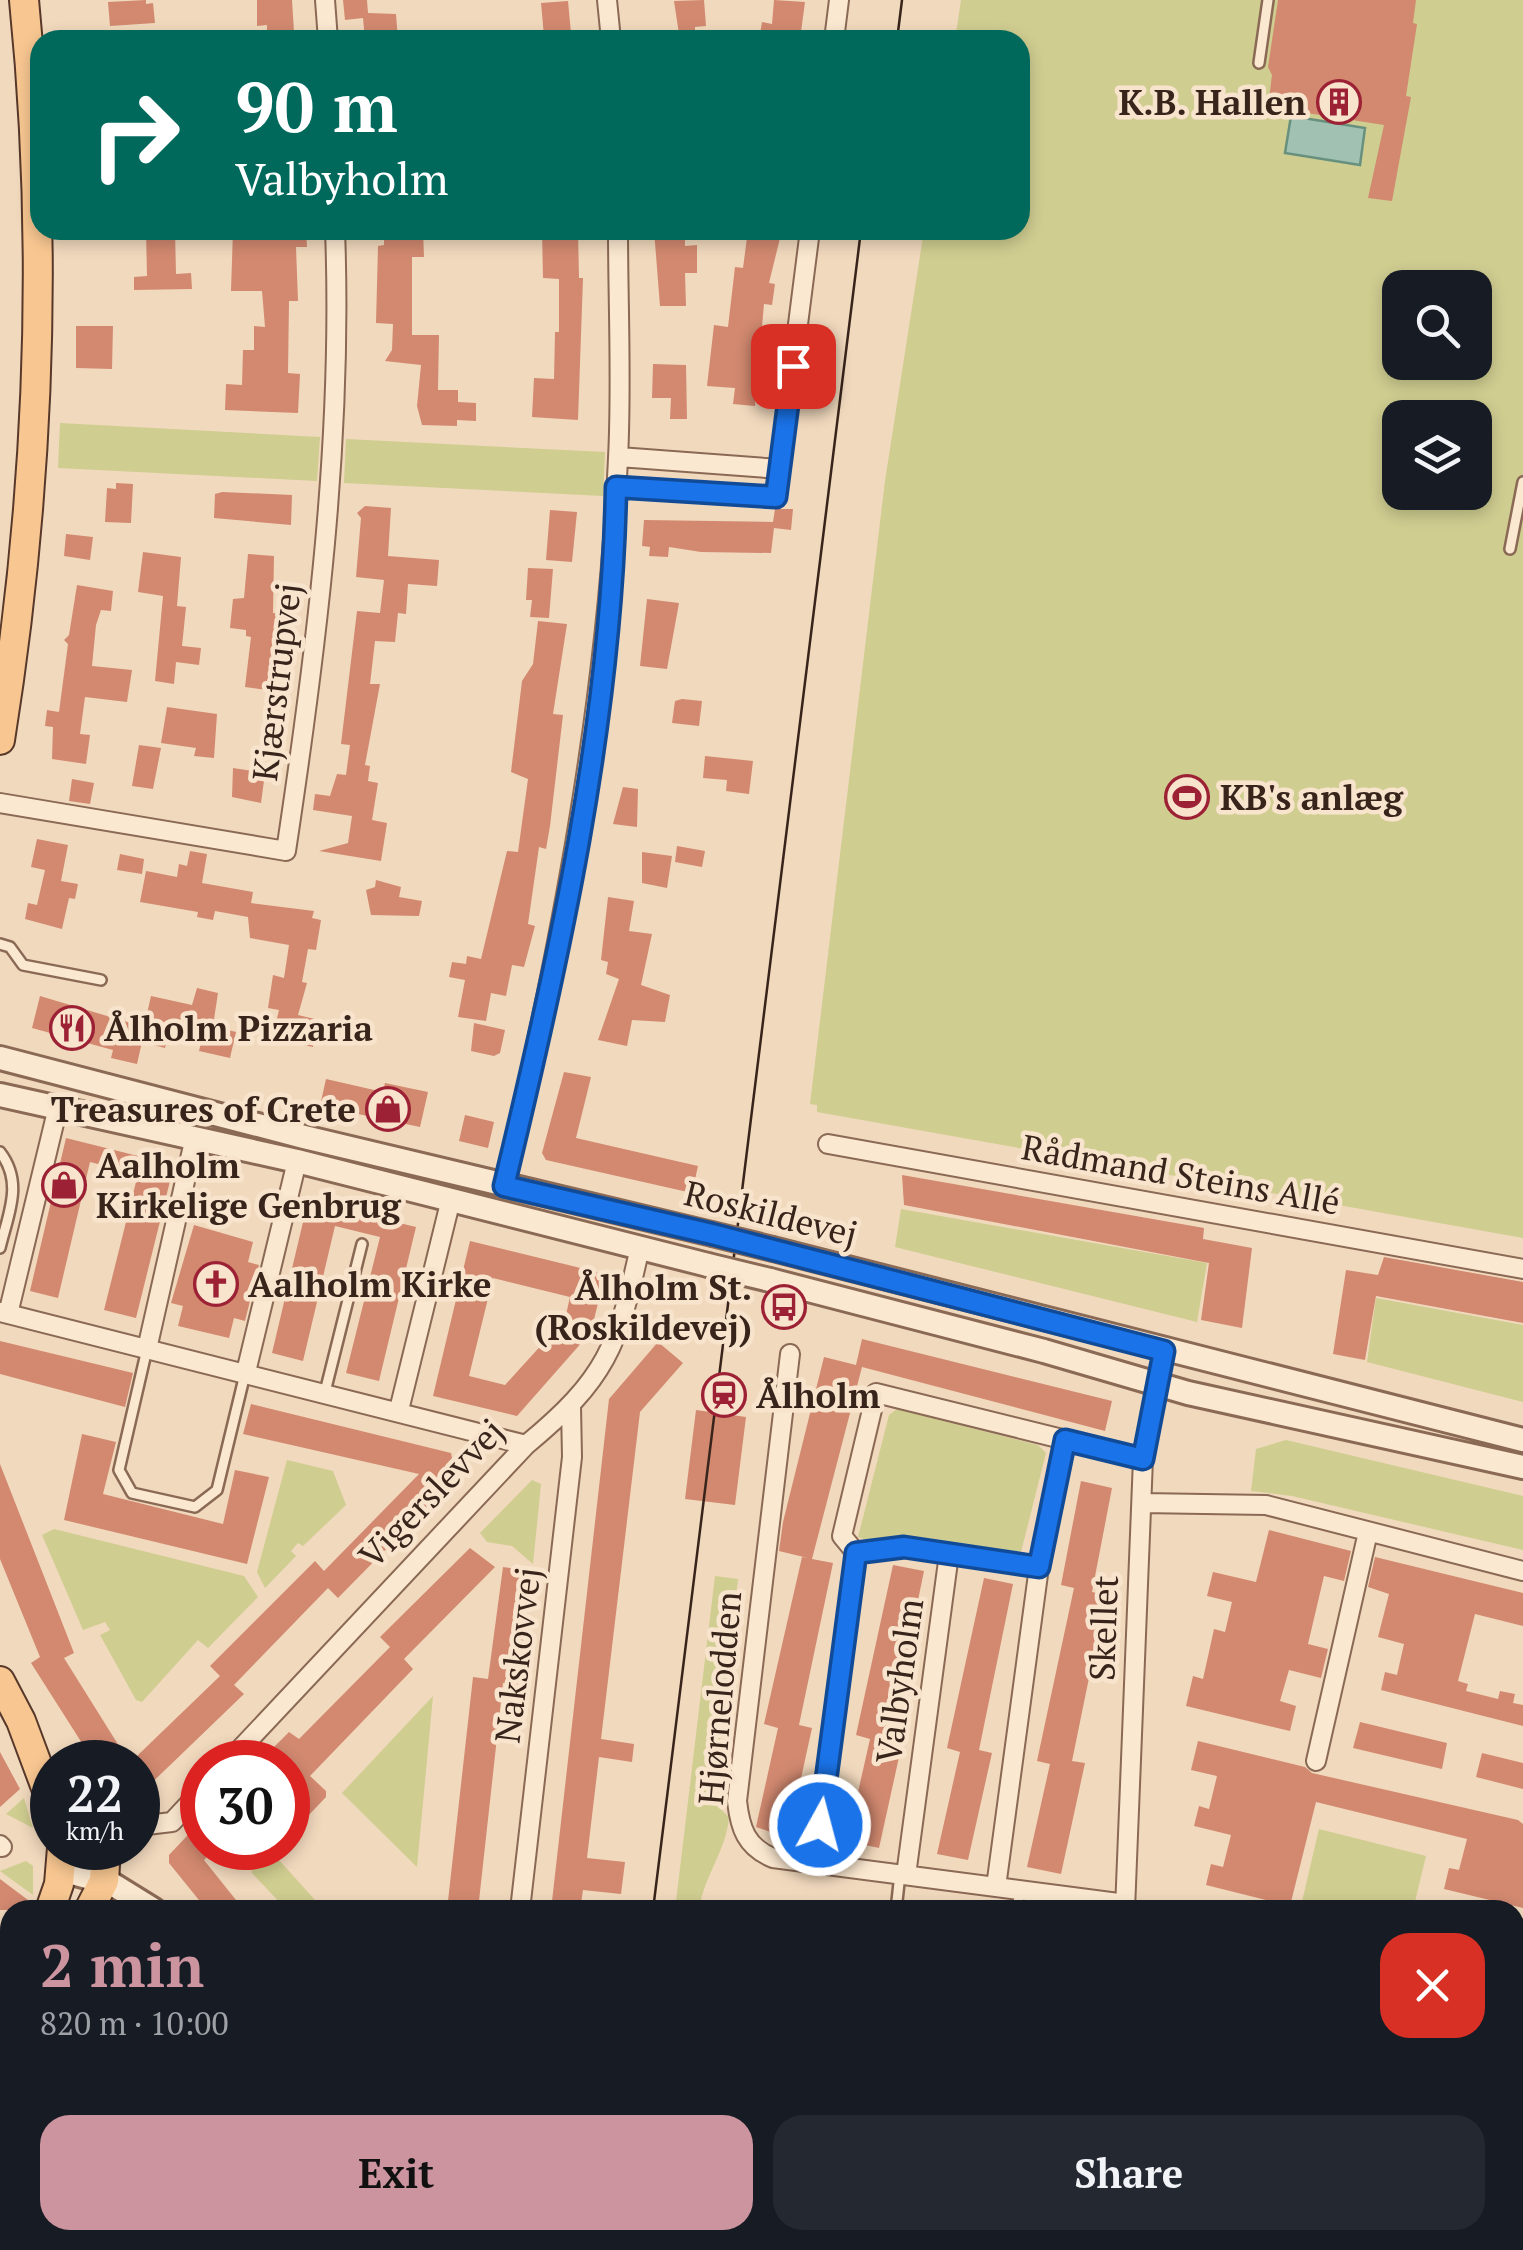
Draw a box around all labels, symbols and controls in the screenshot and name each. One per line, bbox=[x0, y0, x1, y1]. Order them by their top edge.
text: 90 m bbox=[235, 59, 398, 152]
icon: right bbox=[70, 70, 200, 200]
place label: K.B. Hallen bbox=[1119, 79, 1306, 125]
building icon: K.B. Hallen bbox=[1316, 79, 1362, 125]
text: Valbyholm bbox=[235, 148, 449, 208]
map controls bbox=[1382, 270, 1492, 510]
button: search bbox=[1382, 270, 1492, 380]
pin bbox=[751, 324, 836, 409]
icon: arrive bbox=[766, 339, 821, 394]
button: layers bbox=[1382, 400, 1492, 510]
street label: Kjærstrupvej bbox=[241, 580, 311, 784]
sports icon: KB's anlæg bbox=[1164, 774, 1210, 820]
place label: KB's anlæg bbox=[1220, 774, 1404, 820]
restaurant icon: Ålholm Pizzaria bbox=[49, 1005, 95, 1051]
place label: Ålholm Pizzaria bbox=[104, 1005, 373, 1051]
place label: Treasures of Crete bbox=[51, 1086, 356, 1132]
shop icon: Treasures of Crete bbox=[365, 1086, 411, 1132]
street label: Rådmand Steins Allé bbox=[1018, 1123, 1344, 1225]
place label: Aalholm Kirkelige Genbrug bbox=[96, 1142, 402, 1228]
shop icon: Aalholm Kirkelige Genbrug bbox=[41, 1162, 87, 1208]
street label: Roskildevej bbox=[680, 1169, 862, 1257]
church icon: Aalholm Kirke bbox=[193, 1261, 239, 1307]
place label: Aalholm Kirke bbox=[248, 1261, 491, 1307]
place label: Ålholm St. (Roskildevej) bbox=[534, 1264, 752, 1350]
bus stop icon: Ålholm St. (Roskildevej) bbox=[761, 1284, 807, 1330]
station icon: Ålholm bbox=[701, 1372, 747, 1418]
place label: Ålholm bbox=[756, 1372, 880, 1418]
street label: Vigerslevvej bbox=[348, 1409, 514, 1577]
street label: Nakskovvej bbox=[483, 1565, 551, 1745]
street label: Skellet bbox=[1078, 1574, 1128, 1682]
street label: Hjørnelodden bbox=[687, 1589, 751, 1807]
street label: Valbyholm bbox=[865, 1596, 933, 1766]
speed limit sign: 30 bbox=[180, 1740, 310, 1870]
text: 22 bbox=[67, 1760, 123, 1826]
position arrow bbox=[768, 1773, 872, 1877]
text: km/h bbox=[66, 1814, 124, 1847]
text: 2 min bbox=[40, 1925, 204, 2004]
button: close bbox=[1380, 1933, 1485, 2038]
text: 820 m · 10:00 bbox=[40, 2002, 228, 2044]
button: Exit bbox=[40, 2115, 753, 2230]
button: Share bbox=[773, 2115, 1485, 2230]

